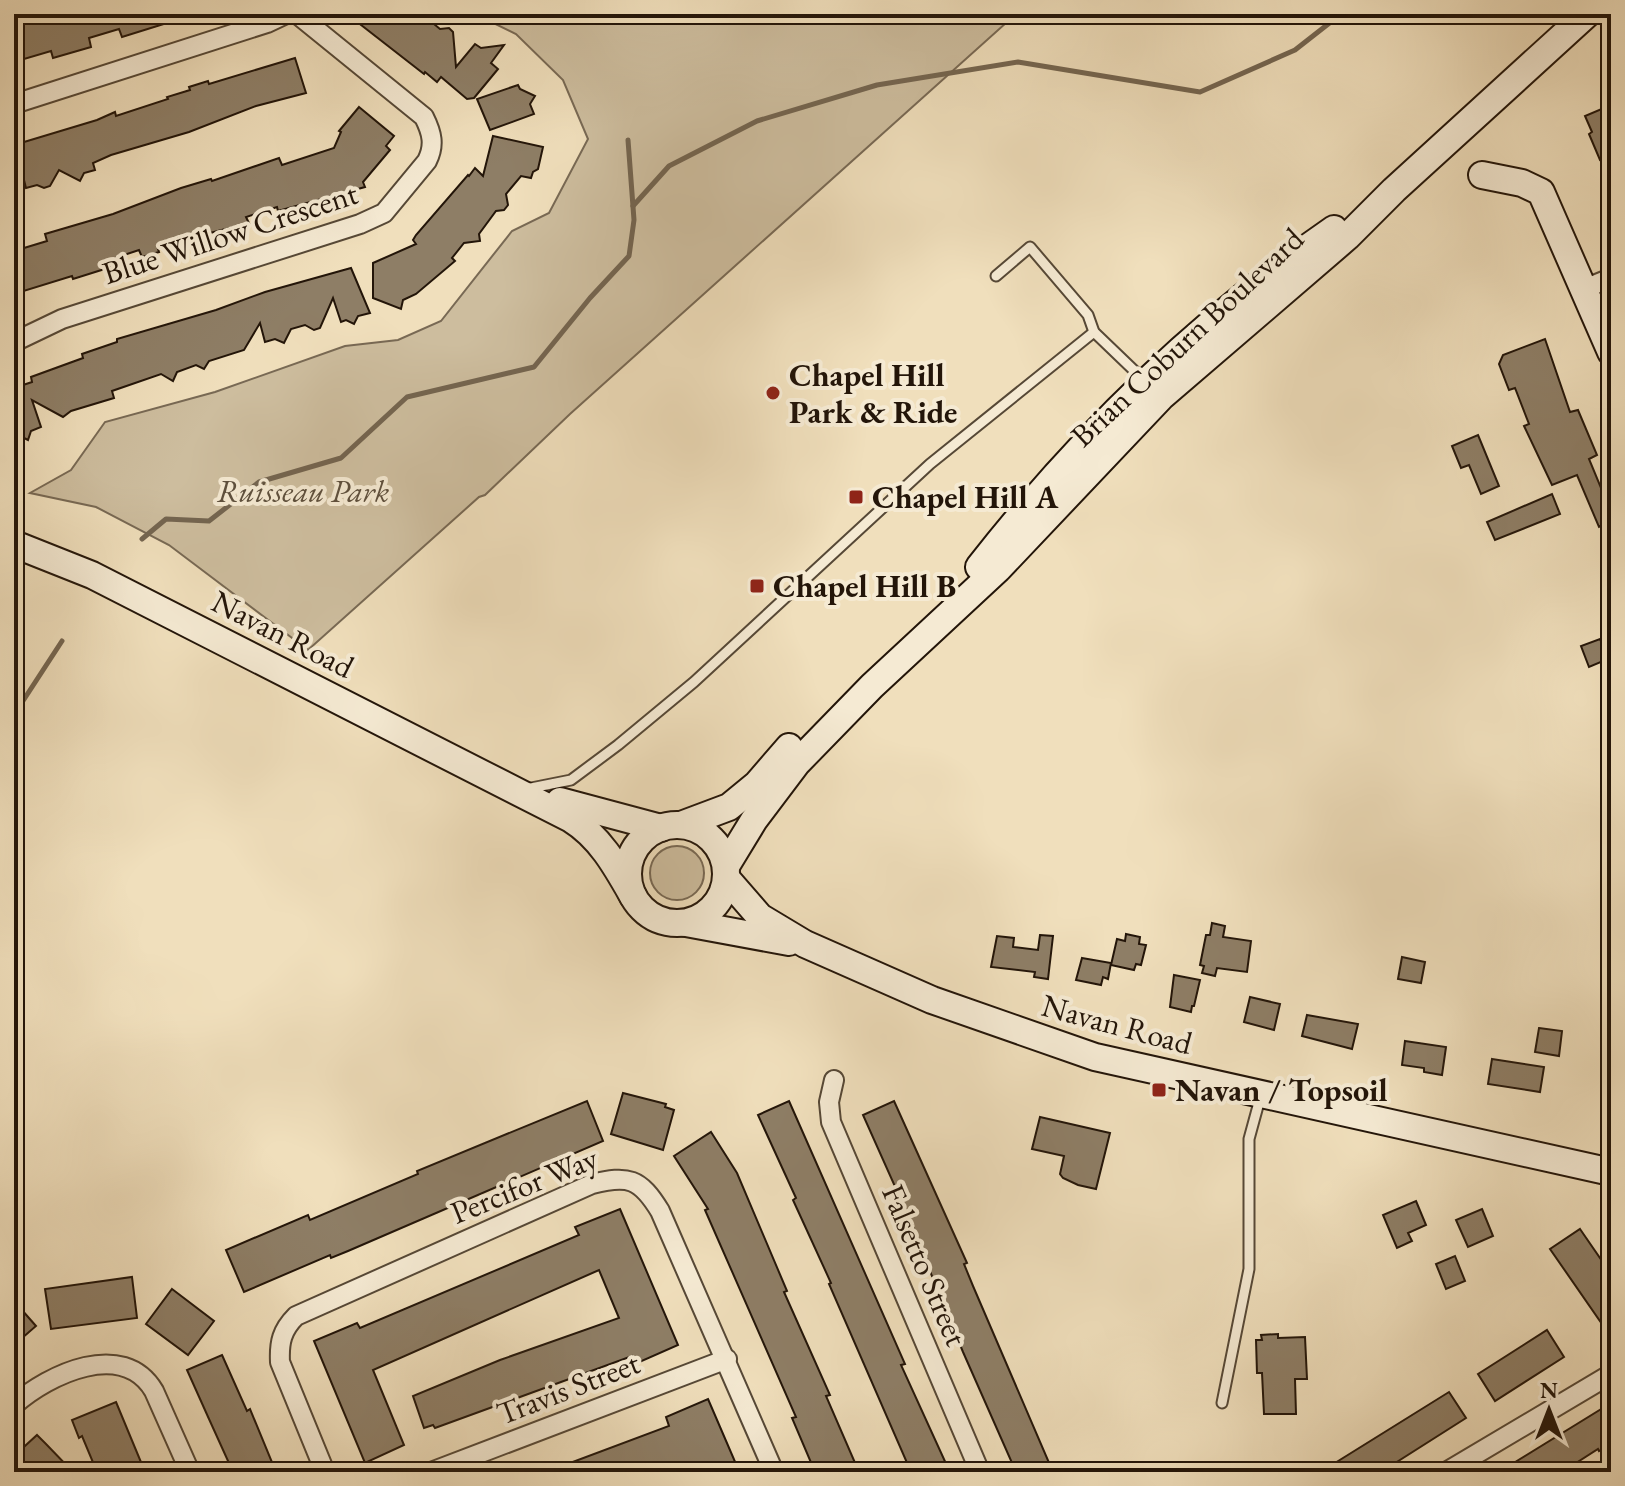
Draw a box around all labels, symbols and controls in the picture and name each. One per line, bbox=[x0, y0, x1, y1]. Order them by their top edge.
street label: Blue Willow Crescent bbox=[97, 172, 363, 294]
street label: Brian Coburn Boulevard bbox=[1061, 217, 1313, 456]
place label: Chapel Hill Park & Ride bbox=[789, 354, 957, 433]
marker: Chapel Hill Park & Ride bbox=[764, 384, 782, 402]
park label: Ruisseau Park bbox=[217, 470, 390, 512]
place label: Chapel Hill A bbox=[872, 476, 1059, 518]
marker: Chapel Hill A bbox=[847, 488, 865, 506]
place label: Chapel Hill B bbox=[773, 565, 956, 607]
marker: Chapel Hill B bbox=[748, 577, 766, 595]
street label: Navan Road bbox=[205, 580, 362, 688]
street label: Navan Road bbox=[1037, 984, 1198, 1064]
place label: Navan / Topsoil bbox=[1175, 1069, 1388, 1111]
marker: Navan / Topsoil bbox=[1150, 1081, 1168, 1099]
street label: Percifor Way bbox=[444, 1136, 605, 1233]
street label: Falsetto Street bbox=[872, 1178, 978, 1352]
street label: Travis Street bbox=[490, 1342, 646, 1434]
north arrow bbox=[1509, 1370, 1589, 1450]
text: N bbox=[1540, 1376, 1558, 1405]

